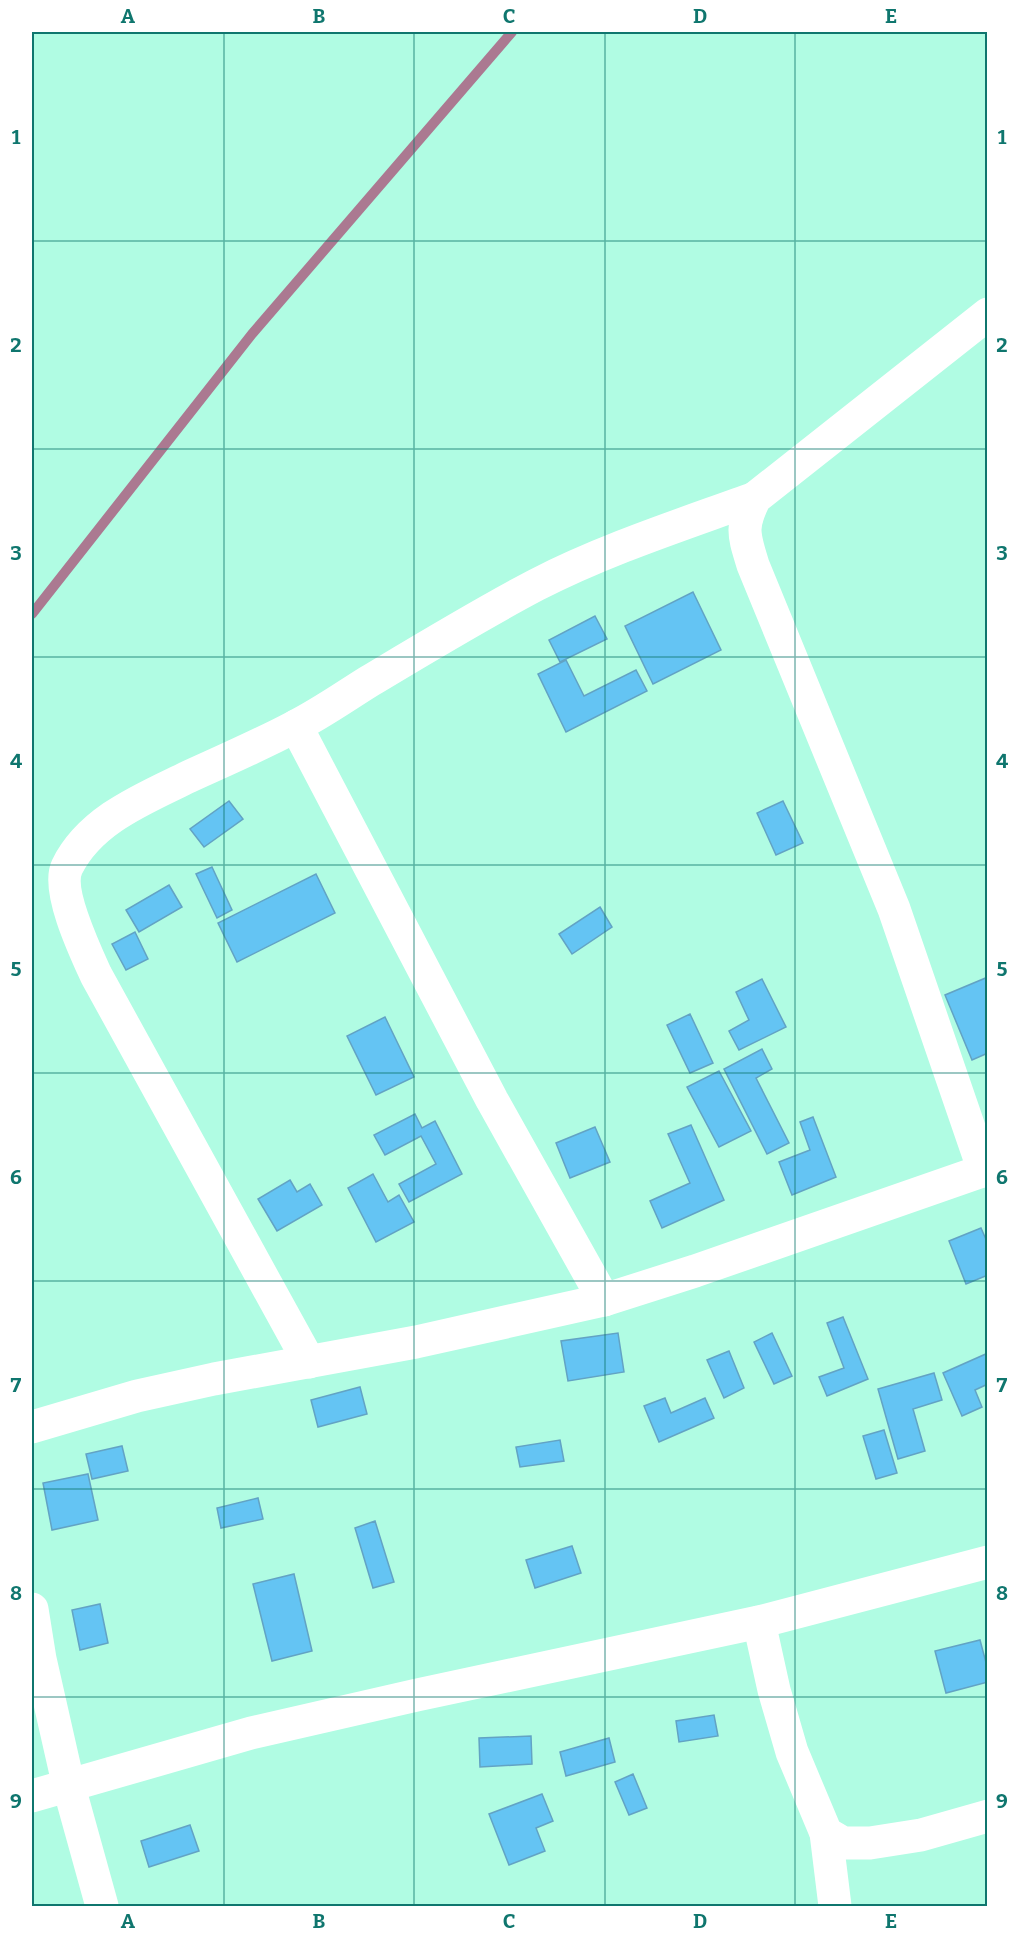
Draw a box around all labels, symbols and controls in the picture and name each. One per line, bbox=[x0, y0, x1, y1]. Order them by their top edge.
text: A bbox=[121, 4, 136, 28]
text: B bbox=[313, 4, 326, 28]
text: C bbox=[503, 4, 515, 28]
text: D bbox=[693, 4, 707, 28]
text: E bbox=[885, 4, 897, 28]
text: 1 bbox=[12, 125, 21, 149]
text: 1 bbox=[998, 125, 1007, 149]
text: 2 bbox=[10, 333, 22, 357]
text: 2 bbox=[996, 333, 1008, 357]
text: 3 bbox=[10, 541, 22, 565]
text: 3 bbox=[996, 541, 1008, 565]
text: 4 bbox=[10, 749, 22, 773]
text: 4 bbox=[996, 749, 1008, 773]
text: 5 bbox=[11, 957, 22, 981]
text: 5 bbox=[997, 957, 1008, 981]
text: 6 bbox=[10, 1165, 22, 1189]
text: 6 bbox=[996, 1165, 1008, 1189]
text: 7 bbox=[11, 1373, 22, 1397]
text: 7 bbox=[997, 1373, 1008, 1397]
text: 8 bbox=[10, 1581, 22, 1605]
text: 8 bbox=[996, 1581, 1008, 1605]
text: 9 bbox=[10, 1789, 22, 1813]
text: 9 bbox=[996, 1789, 1008, 1813]
text: A bbox=[121, 1909, 136, 1933]
text: B bbox=[313, 1909, 326, 1933]
text: C bbox=[503, 1909, 515, 1933]
text: D bbox=[693, 1909, 707, 1933]
text: E bbox=[885, 1909, 897, 1933]

